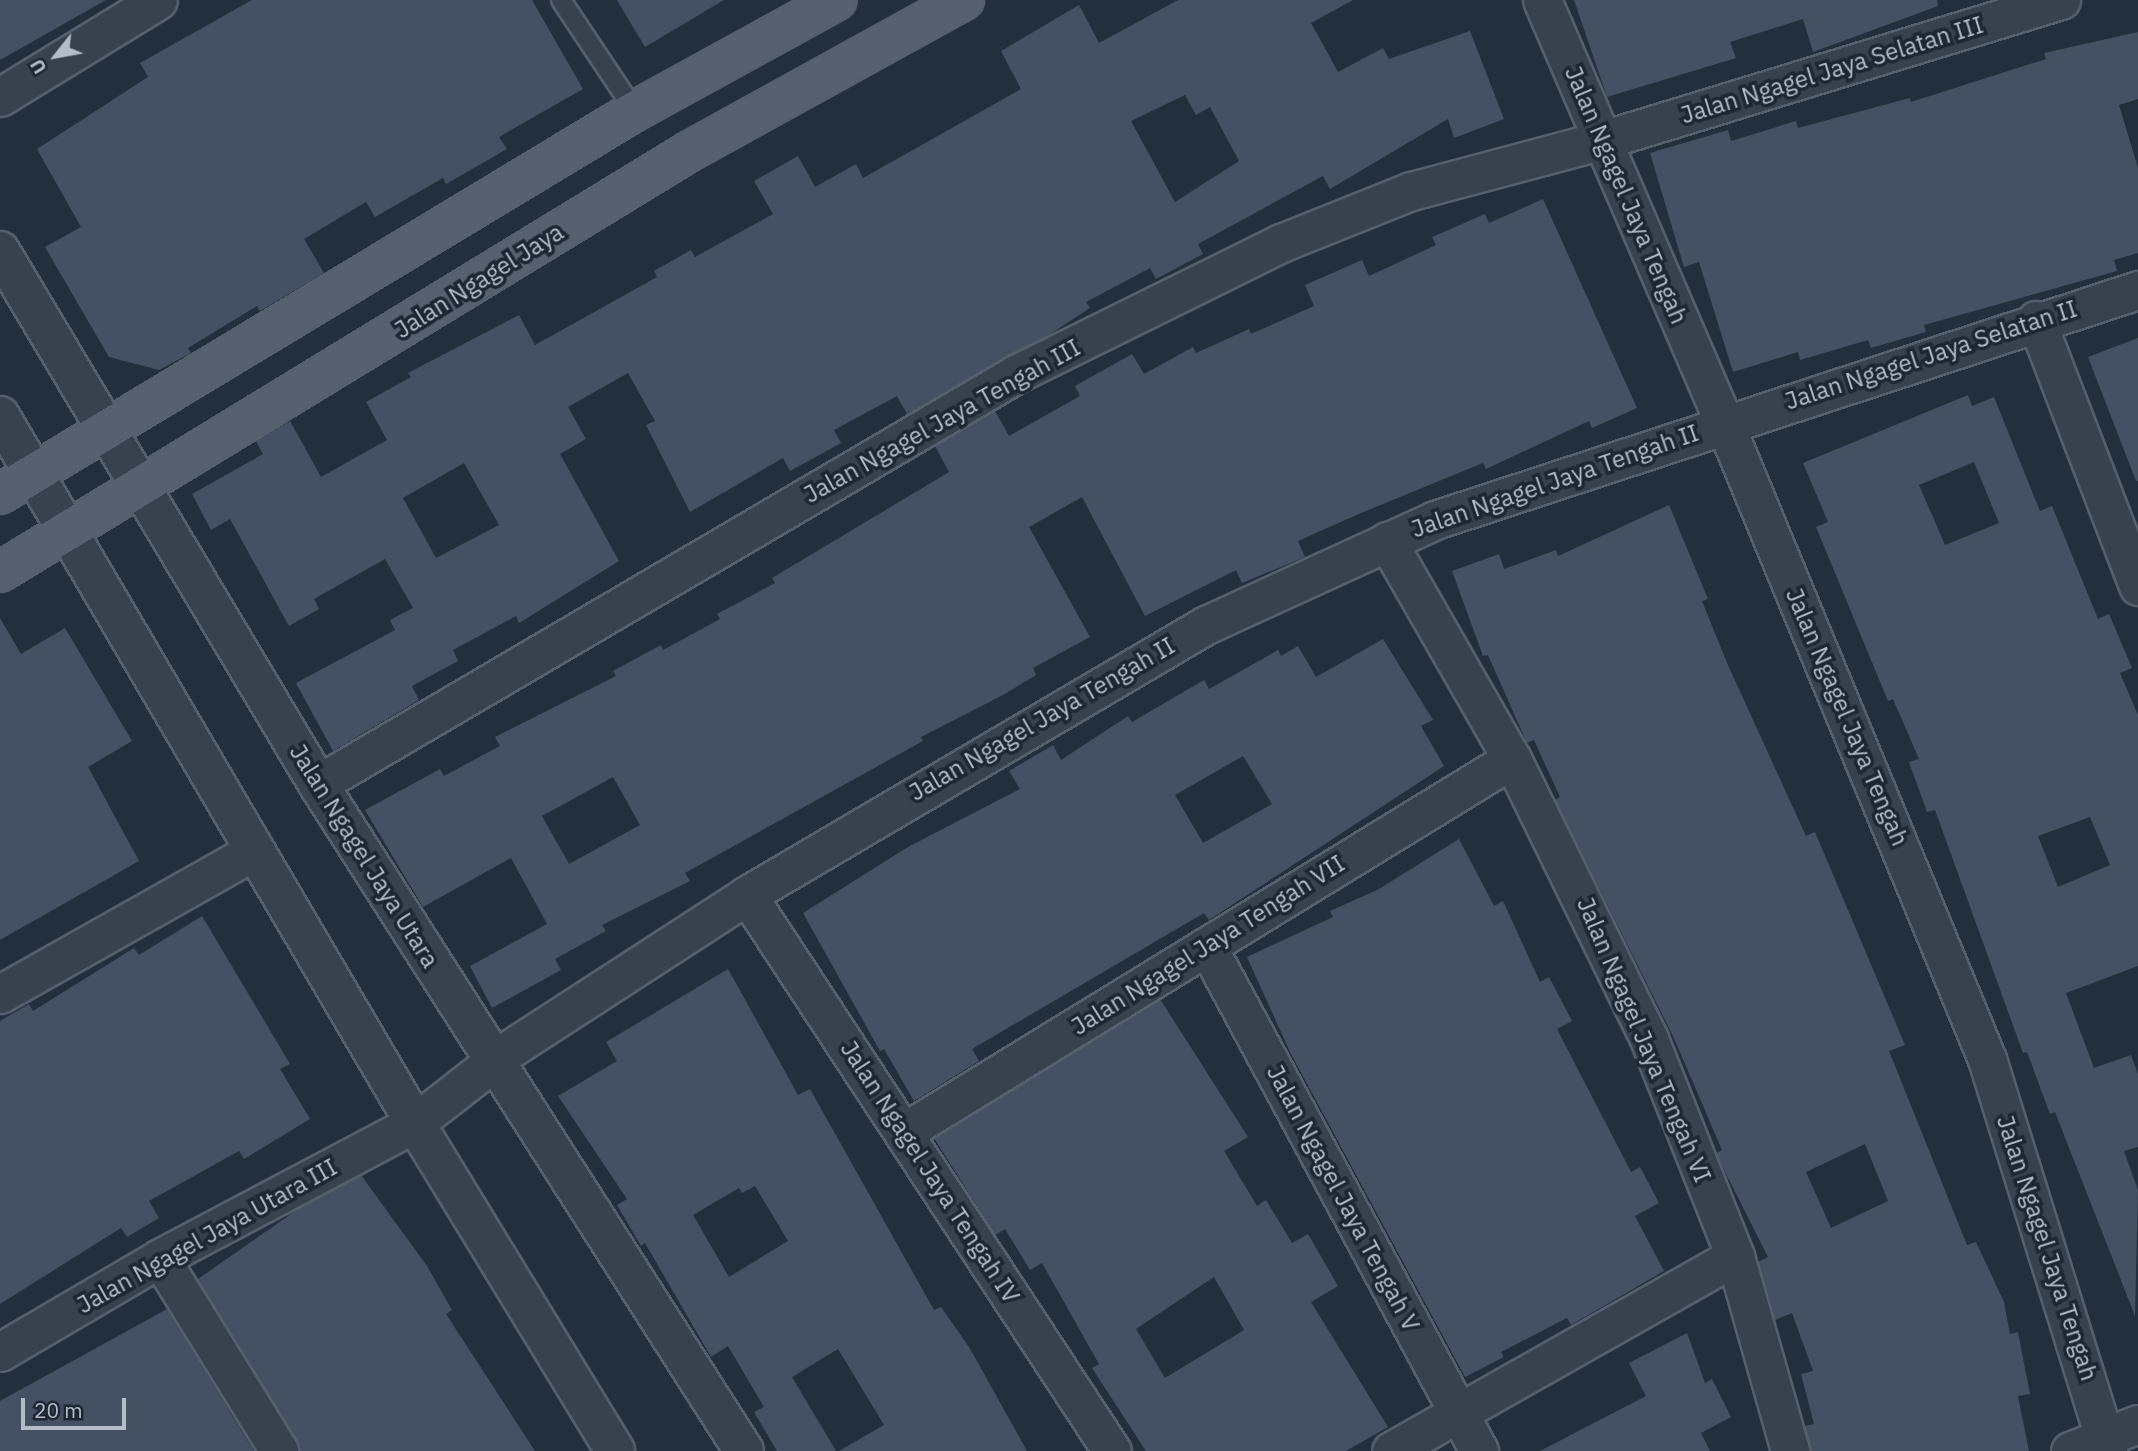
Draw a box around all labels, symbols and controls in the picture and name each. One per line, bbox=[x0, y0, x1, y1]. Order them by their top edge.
street label: Jalan Ngagel Jaya Selatan III bbox=[1677, 10, 1987, 130]
north arrow bbox=[21, 21, 91, 91]
text: U bbox=[24, 55, 52, 79]
street label: Jalan Ngagel Jaya Tengah bbox=[1559, 62, 1693, 328]
street label: Jalan Ngagel Jaya bbox=[389, 218, 569, 344]
street label: Jalan Ngagel Jaya Selatan II bbox=[1781, 294, 2081, 416]
street label: Jalan Ngagel Jaya Tengah III bbox=[799, 333, 1085, 509]
street label: Jalan Ngagel Jaya Tengah II bbox=[1408, 418, 1702, 544]
street label: Jalan Ngagel Jaya Tengah bbox=[1780, 584, 1914, 850]
street label: Jalan Ngagel Jaya Tengah II bbox=[904, 631, 1180, 807]
street label: Jalan Ngagel Jaya Utara bbox=[283, 739, 445, 973]
street label: Jalan Ngagel Jaya Tengah VII bbox=[1066, 849, 1350, 1041]
street label: Jalan Ngagel Jaya Tengah VI bbox=[1571, 893, 1717, 1187]
street label: Jalan Ngagel Jaya Tengah IV bbox=[834, 1035, 1026, 1309]
street label: Jalan Ngagel Jaya Tengah V bbox=[1260, 1060, 1426, 1336]
street label: Jalan Ngagel Jaya Tengah bbox=[1990, 1112, 2104, 1384]
street label: Jalan Ngagel Jaya Utara III bbox=[72, 1152, 342, 1320]
scale bar bbox=[24, 1384, 130, 1428]
text: 20 m bbox=[34, 1396, 83, 1424]

